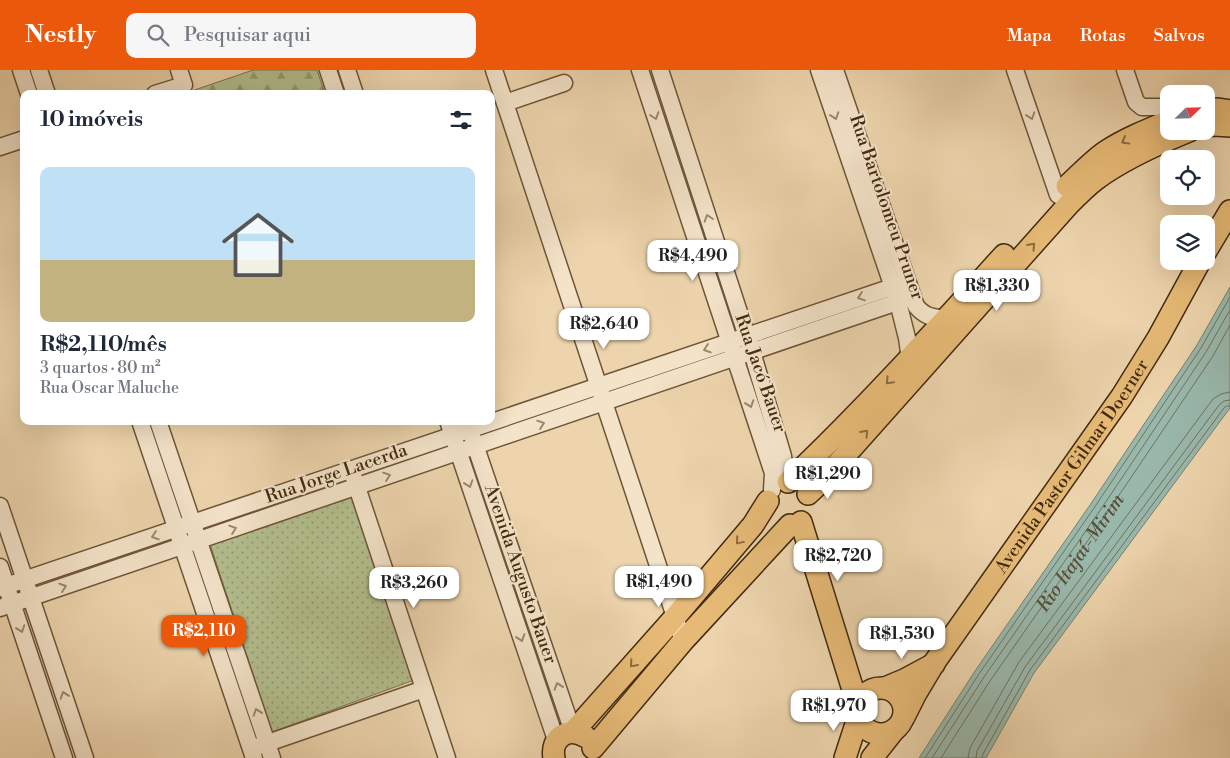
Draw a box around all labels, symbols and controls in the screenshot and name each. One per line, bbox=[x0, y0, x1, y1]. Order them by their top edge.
search box bbox=[126, 13, 476, 58]
text: Nestly bbox=[25, 20, 96, 50]
icon: search bbox=[144, 21, 172, 49]
text: Pesquisar aqui bbox=[184, 23, 311, 47]
text: Mapa bbox=[1007, 24, 1052, 47]
text: Rotas bbox=[1080, 24, 1126, 47]
text: Salvos bbox=[1154, 24, 1205, 47]
north arrow bbox=[1160, 85, 1215, 140]
map controls bbox=[1160, 85, 1215, 270]
icon: filters bbox=[447, 106, 475, 134]
text: 10 imóveis bbox=[40, 107, 143, 133]
one-way arrow bbox=[829, 111, 839, 120]
street label: Rua Bartolomeu Pruner bbox=[844, 111, 929, 303]
one-way arrow bbox=[1025, 111, 1035, 120]
one-way arrow bbox=[649, 112, 659, 120]
one-way arrow bbox=[1121, 135, 1130, 145]
button: locate bbox=[1160, 150, 1215, 205]
icon: home bbox=[213, 200, 303, 290]
one-way arrow bbox=[703, 214, 713, 222]
button: layers bbox=[1160, 215, 1215, 270]
pin: R$4,490 bbox=[647, 240, 739, 282]
one-way arrow bbox=[1026, 243, 1035, 252]
text: R$4,490 bbox=[658, 246, 728, 266]
pin: R$1,330 bbox=[951, 270, 1043, 312]
text: R$1,330 bbox=[964, 276, 1030, 296]
one-way arrow bbox=[857, 292, 866, 302]
pin: R$2,640 bbox=[558, 308, 650, 350]
street label: Rua Jacó Bauer bbox=[729, 311, 792, 436]
text: R$2,640 bbox=[569, 314, 639, 334]
text: R$2,110/mês bbox=[40, 332, 167, 358]
one-way arrow bbox=[703, 344, 712, 354]
street label: Avenida Pastor Gilmar Doerner bbox=[989, 355, 1154, 579]
text: 3 quartos · 80 m² bbox=[40, 358, 161, 378]
one-way arrow bbox=[885, 375, 894, 384]
text: Rua Oscar Maluche bbox=[40, 378, 179, 398]
one-way arrow bbox=[744, 399, 754, 407]
one-way arrow bbox=[536, 420, 544, 430]
one-way arrow bbox=[859, 429, 868, 438]
street label: Rua Jorge Lacerda bbox=[262, 438, 411, 509]
pin: R$1,290 bbox=[782, 458, 874, 500]
text: R$1,290 bbox=[795, 464, 861, 484]
one-way arrow bbox=[382, 472, 391, 482]
one-way arrow bbox=[463, 479, 473, 488]
street label: Avenida Augusto Bauer bbox=[479, 481, 562, 667]
water label: Rio Itajaí-Mirim bbox=[1030, 489, 1130, 618]
one-way arrow bbox=[228, 525, 237, 535]
one-way arrow bbox=[151, 530, 160, 540]
one-way arrow bbox=[736, 535, 745, 544]
pin: R$2,720 bbox=[792, 540, 884, 582]
text: R$2,720 bbox=[804, 546, 872, 566]
pin: R$3,260 bbox=[368, 566, 460, 609]
pin: R$1,490 bbox=[613, 566, 705, 608]
text: R$1,490 bbox=[626, 572, 692, 592]
text: R$3,260 bbox=[380, 573, 448, 593]
one-way arrow bbox=[58, 583, 66, 593]
pin: R$2,110 bbox=[158, 614, 250, 657]
pin: R$1,530 bbox=[856, 618, 948, 660]
text: R$2,110 bbox=[172, 621, 236, 641]
text: R$1,530 bbox=[869, 624, 935, 644]
one-way arrow bbox=[15, 625, 25, 633]
one-way arrow bbox=[516, 633, 526, 642]
one-way arrow bbox=[630, 658, 639, 667]
one-way arrow bbox=[553, 682, 563, 690]
pin: R$1,970 bbox=[788, 690, 880, 732]
one-way arrow bbox=[60, 691, 70, 700]
text: R$1,970 bbox=[802, 696, 866, 716]
one-way arrow bbox=[252, 708, 262, 717]

